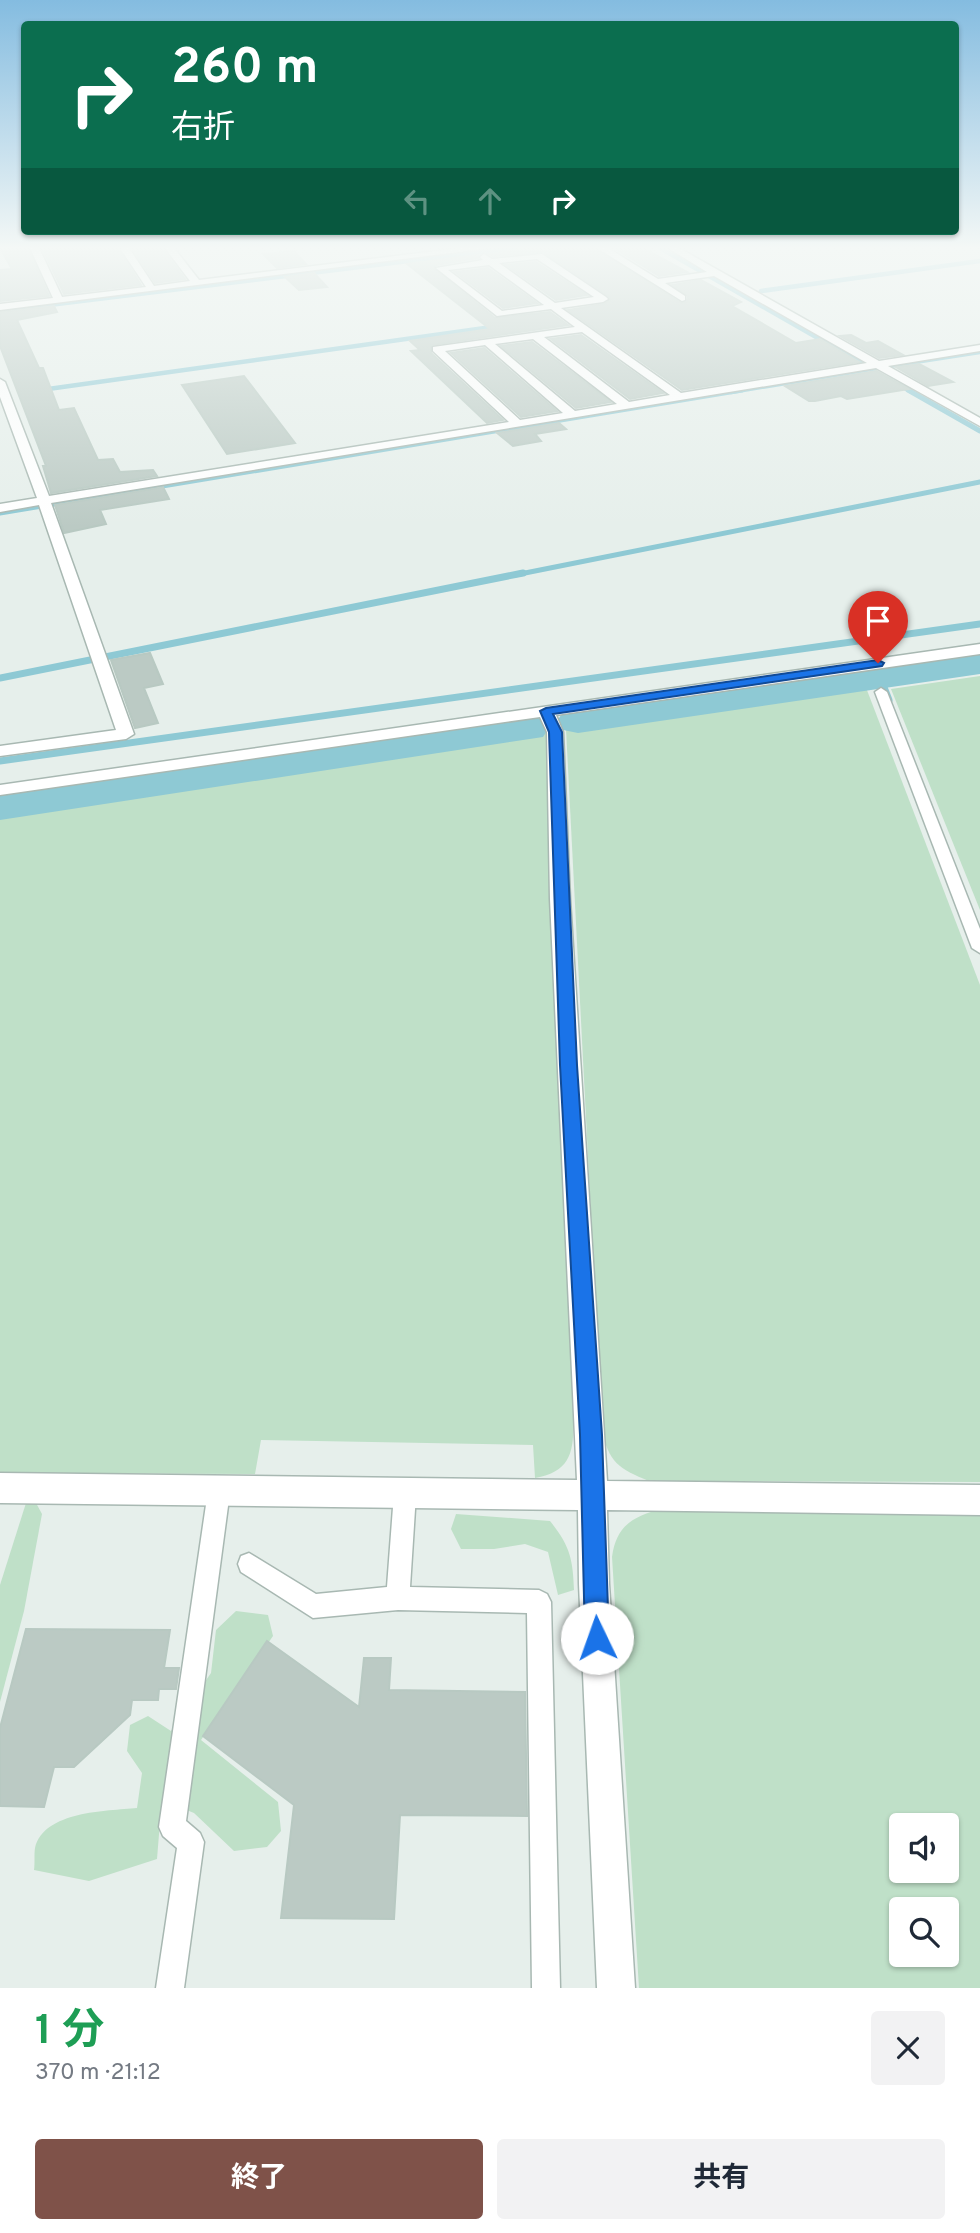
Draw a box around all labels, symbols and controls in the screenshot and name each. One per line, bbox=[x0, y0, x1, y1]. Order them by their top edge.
text: 260 m bbox=[171, 39, 318, 101]
icon: right bbox=[56, 49, 147, 140]
text: 右折 bbox=[171, 109, 235, 149]
icon: left bbox=[398, 182, 436, 220]
icon: ahead bbox=[471, 182, 509, 220]
icon: right bbox=[544, 182, 582, 220]
pin bbox=[848, 591, 908, 663]
icon: arrive bbox=[859, 602, 897, 640]
position arrow bbox=[560, 1601, 634, 1675]
map controls bbox=[889, 1813, 959, 1967]
button: sound bbox=[889, 1813, 959, 1883]
button: search bbox=[889, 1897, 959, 1967]
text: 1 分 bbox=[35, 2006, 104, 2059]
button: close bbox=[871, 2011, 945, 2085]
text: 370 m · 21:12 bbox=[35, 2059, 161, 2088]
button: 終了 bbox=[35, 2139, 483, 2219]
button: 共有 bbox=[497, 2139, 945, 2219]

